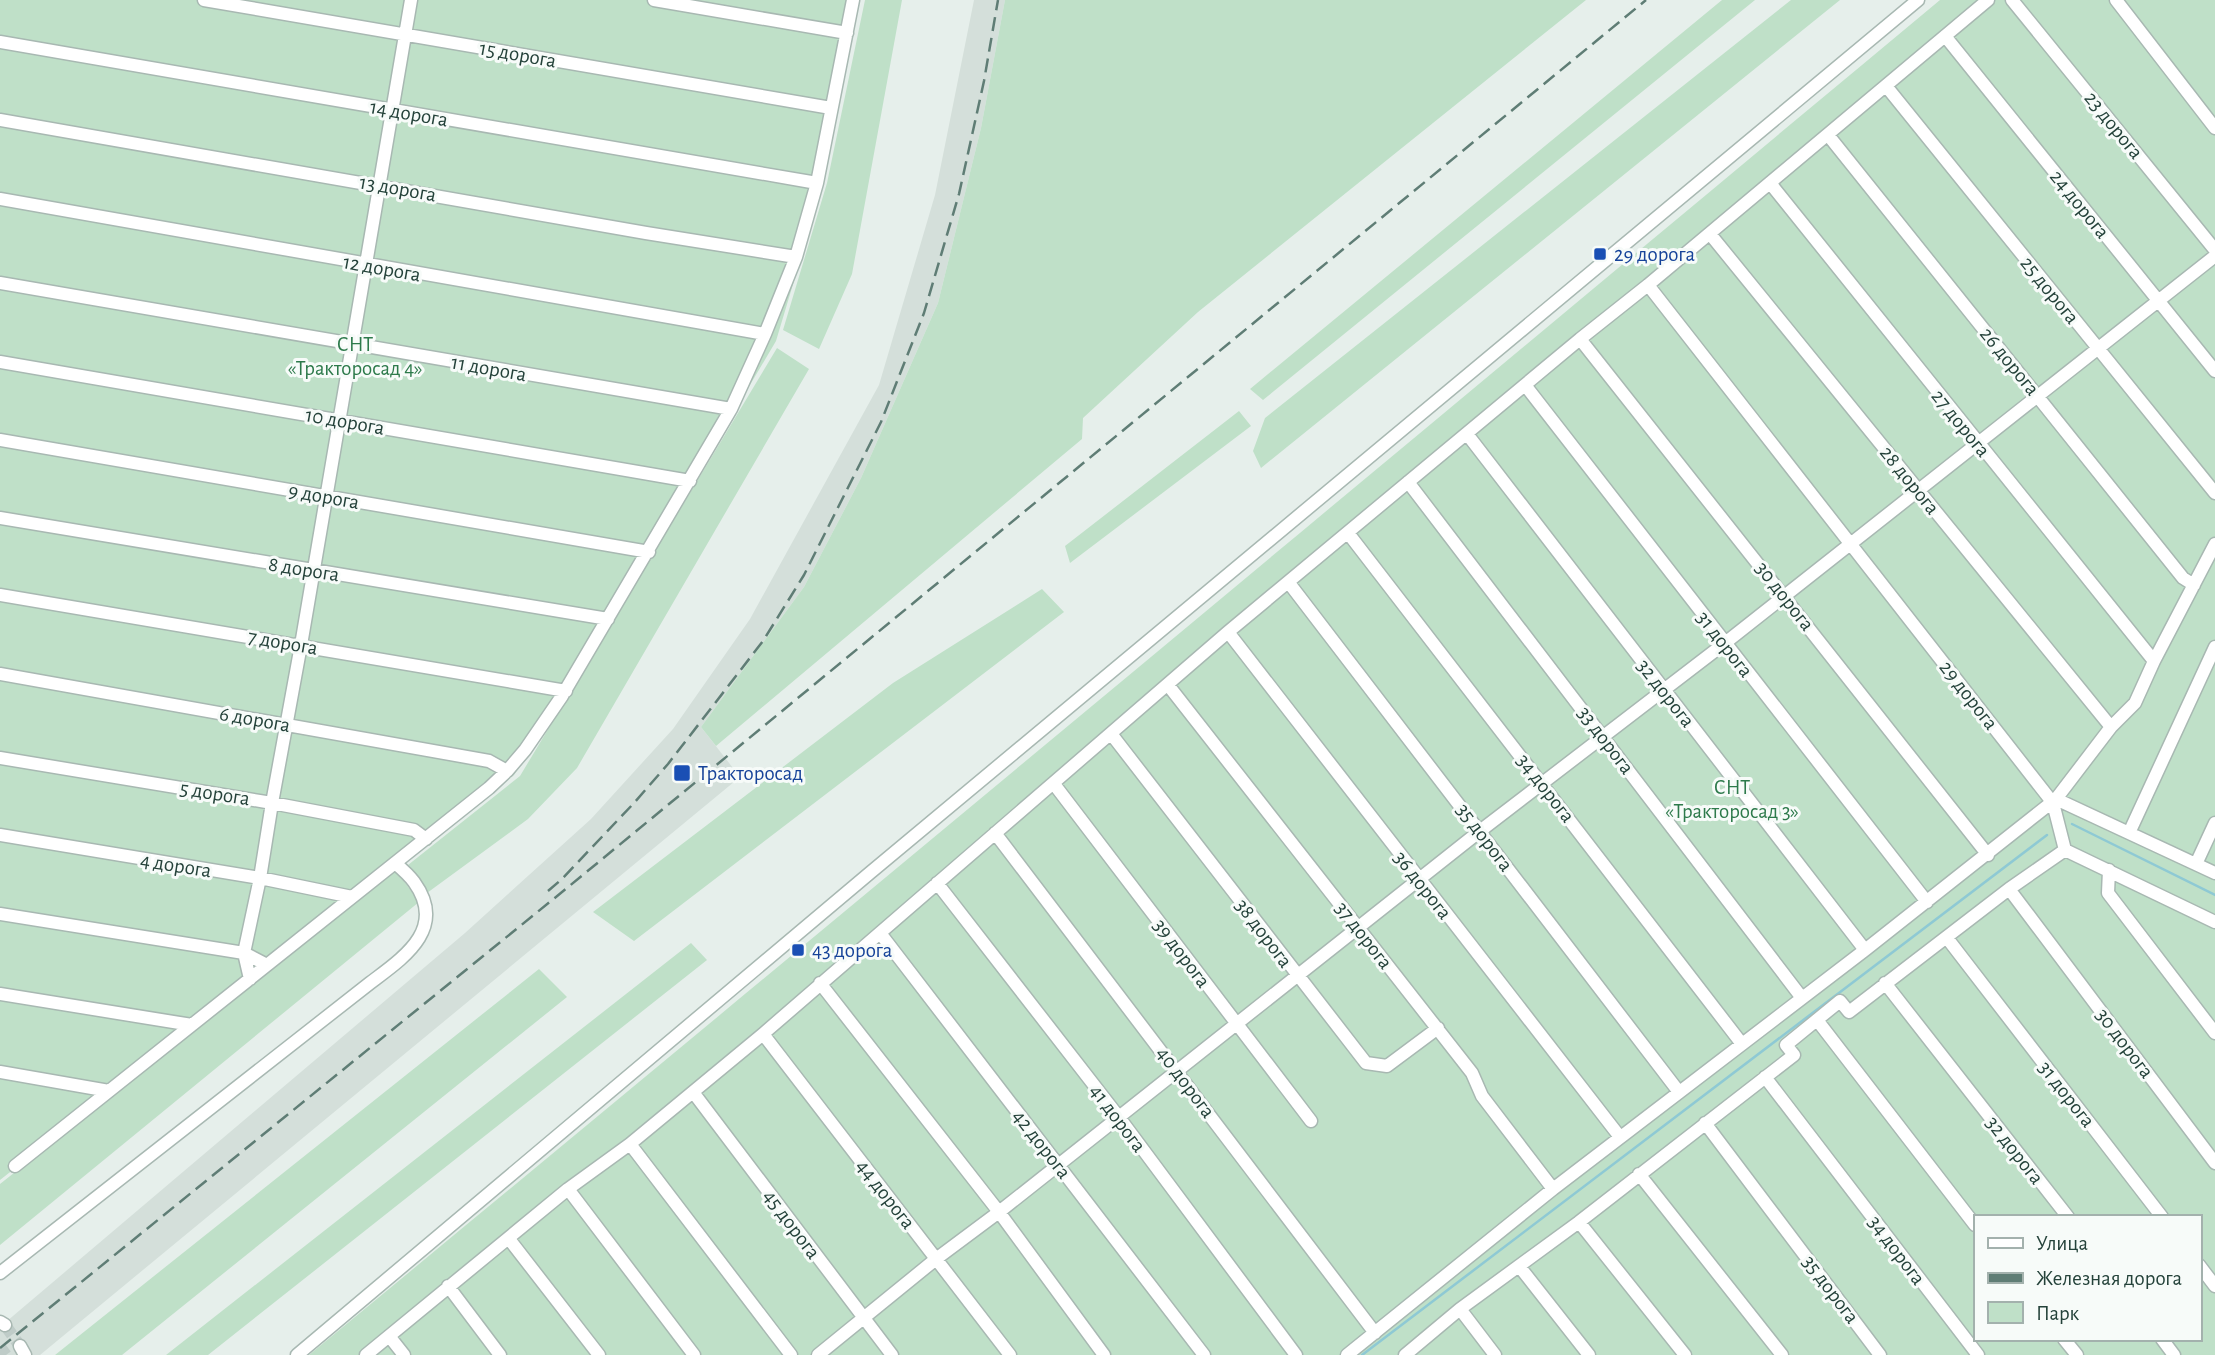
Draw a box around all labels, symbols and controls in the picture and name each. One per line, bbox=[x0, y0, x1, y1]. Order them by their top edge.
street label: 15 дорога bbox=[478, 37, 558, 72]
street label: 23 дорога bbox=[2080, 88, 2147, 163]
street label: 14 дорога bbox=[368, 96, 450, 131]
street label: 24 дорога bbox=[2046, 166, 2114, 243]
street label: 13 дорога bbox=[358, 171, 438, 206]
place label: 29 дорога bbox=[1614, 244, 1696, 265]
marker: 29 дорога bbox=[1592, 246, 1608, 262]
street label: 12 дорога bbox=[341, 251, 423, 286]
street label: 25 дорога bbox=[2016, 253, 2083, 328]
street label: 26 дорога bbox=[1976, 323, 2044, 400]
park label: СНТ «Тракторосад 4» bbox=[287, 334, 423, 379]
street label: 11 дорога bbox=[450, 352, 529, 386]
street label: 27 дорога bbox=[1927, 386, 1994, 461]
street label: 10 дорога bbox=[304, 404, 387, 439]
street label: 28 дорога bbox=[1876, 442, 1944, 519]
street label: 9 дорога bbox=[287, 480, 361, 513]
street label: 8 дорога bbox=[267, 554, 341, 586]
street label: 30 дорога bbox=[1751, 558, 1818, 635]
street label: 31 дорога bbox=[1692, 607, 1757, 682]
street label: 7 дорога bbox=[246, 626, 320, 659]
street label: 32 дорога bbox=[1633, 655, 1699, 732]
street label: 29 дорога bbox=[1935, 657, 2002, 734]
street label: 33 дорога bbox=[1573, 702, 1638, 778]
street label: 6 дорога bbox=[218, 703, 292, 736]
street label: 34 дорога bbox=[1513, 750, 1579, 827]
marker: Тракторосад bbox=[672, 763, 692, 783]
place label: Тракторосад bbox=[698, 763, 803, 784]
park label: СНТ «Тракторосад 3» bbox=[1665, 777, 1799, 822]
street label: 5 дорога bbox=[178, 778, 252, 809]
street label: 35 дорога bbox=[1452, 799, 1517, 876]
street label: 36 дорога bbox=[1390, 847, 1456, 924]
street label: 4 дорога bbox=[139, 850, 213, 882]
street label: 38 дорога bbox=[1231, 895, 1296, 972]
street label: 37 дорога bbox=[1331, 898, 1396, 973]
street label: 39 дорога bbox=[1149, 915, 1214, 992]
place label: 43 дорога bbox=[812, 940, 893, 961]
marker: 43 дорога bbox=[790, 942, 806, 958]
street label: 30 дорога bbox=[2092, 1004, 2158, 1082]
street label: 40 дорога bbox=[1152, 1043, 1219, 1122]
street label: 31 дорога bbox=[2034, 1057, 2099, 1132]
street label: 41 дорога bbox=[1085, 1080, 1150, 1156]
street label: 42 дорога bbox=[1008, 1106, 1075, 1183]
street label: 32 дорога bbox=[1982, 1112, 2048, 1189]
street label: 44 дорога bbox=[852, 1156, 919, 1233]
street label: 45 дорога bbox=[759, 1186, 824, 1263]
street label: 34 дорога bbox=[1864, 1212, 1929, 1289]
legend bbox=[1974, 1215, 2201, 1341]
text: Улица bbox=[2036, 1233, 2089, 1254]
street label: 35 дорога bbox=[1798, 1251, 1863, 1328]
text: Железная дорога bbox=[2036, 1268, 2183, 1289]
text: Парк bbox=[2036, 1303, 2080, 1324]

